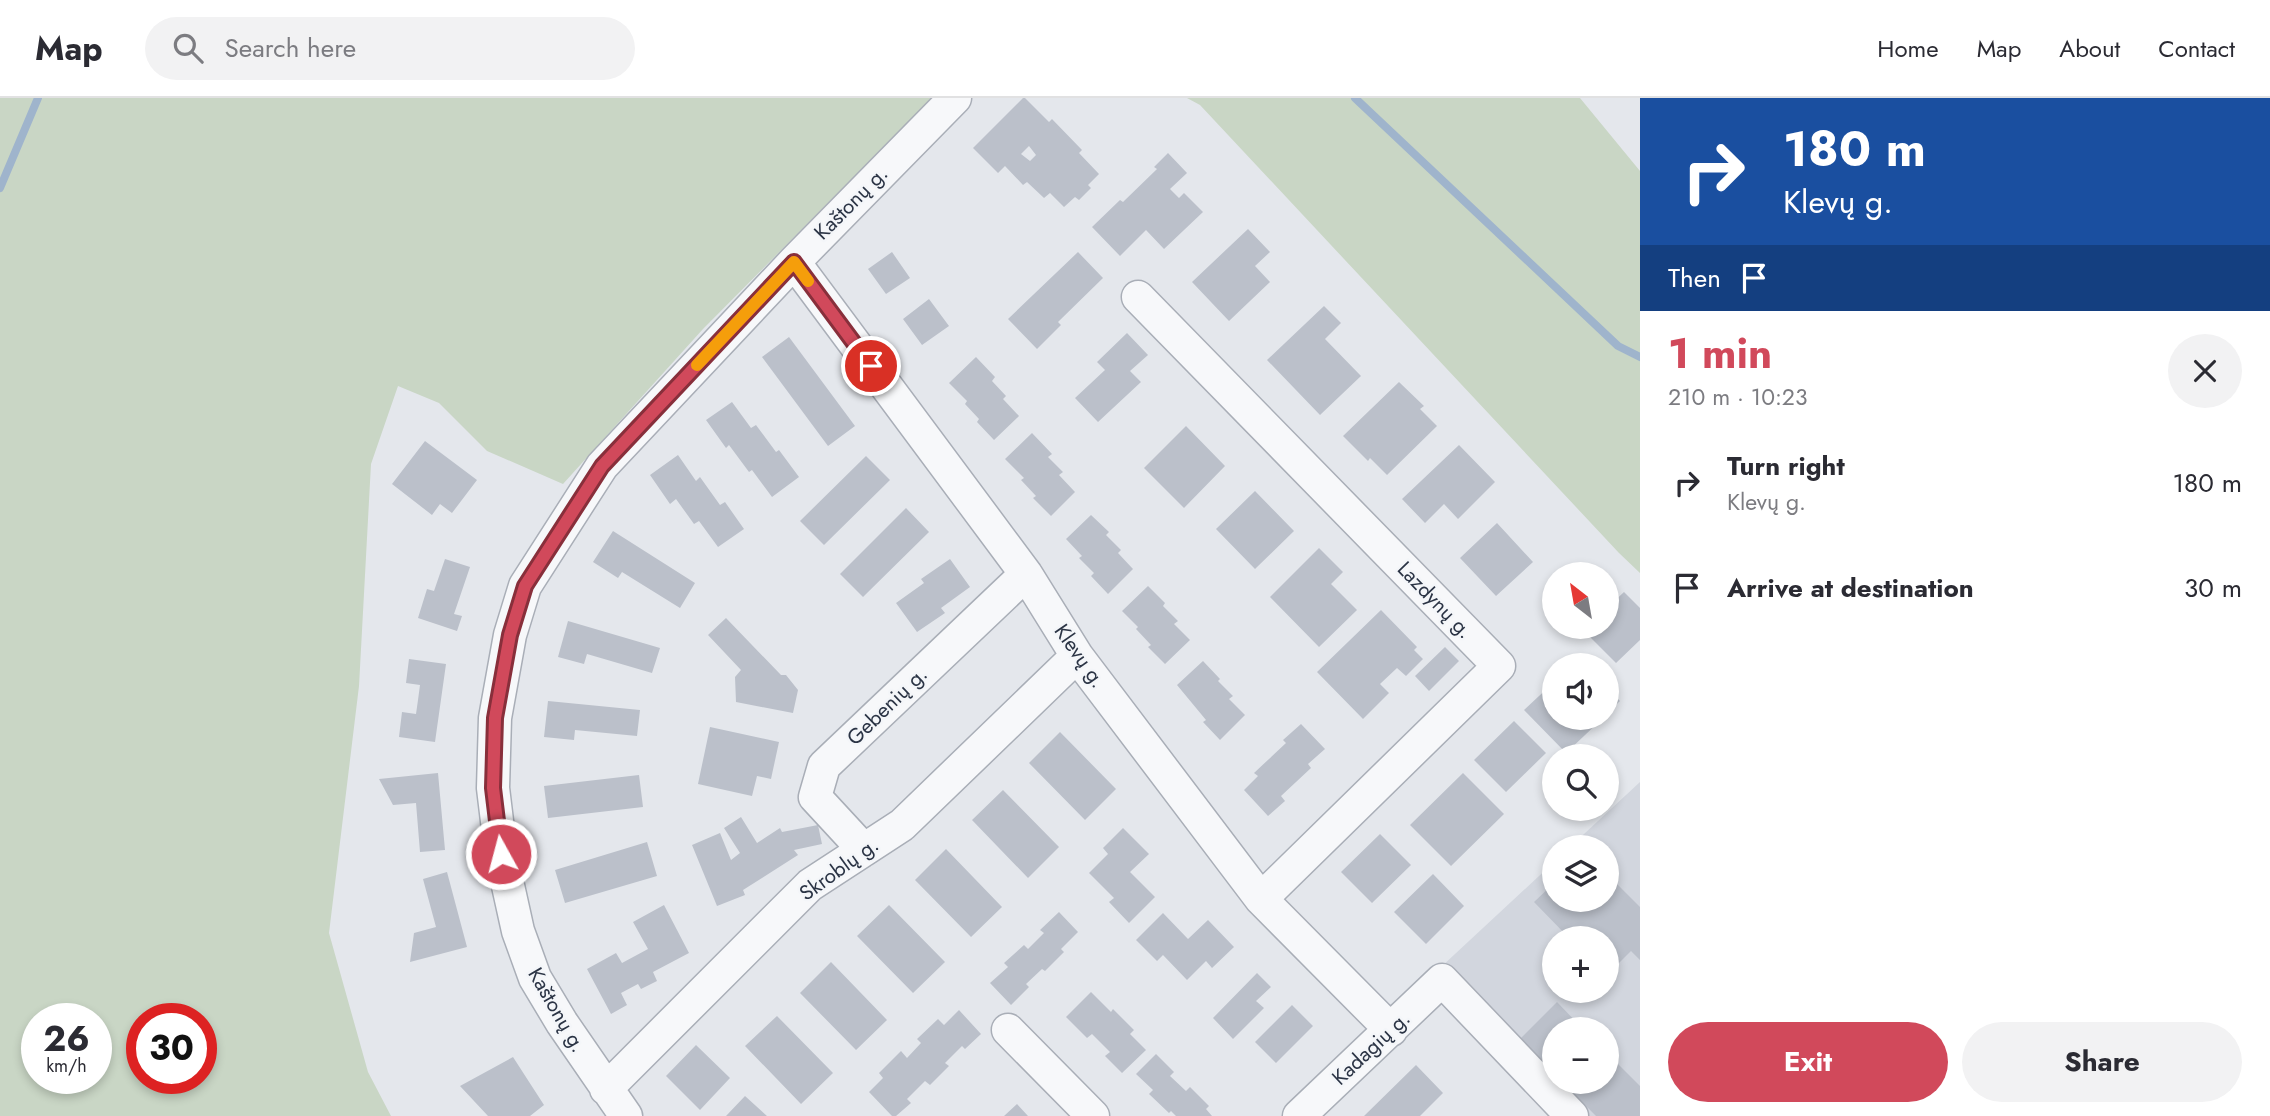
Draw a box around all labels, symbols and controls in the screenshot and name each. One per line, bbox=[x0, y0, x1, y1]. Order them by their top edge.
search box bbox=[145, 17, 635, 80]
text: Map bbox=[35, 25, 103, 72]
icon: search bbox=[169, 29, 207, 67]
text: Search here bbox=[225, 29, 356, 67]
text: Home bbox=[1877, 31, 1939, 66]
text: Map bbox=[1977, 31, 2021, 66]
text: About bbox=[2059, 31, 2120, 66]
text: Contact bbox=[2158, 31, 2235, 66]
text: 180 m bbox=[1783, 114, 1926, 184]
icon: right bbox=[1668, 126, 1759, 217]
street label: Kaštonų g. bbox=[807, 159, 895, 247]
text: Klevų g. bbox=[1783, 179, 1893, 225]
text: Then bbox=[1668, 259, 1721, 297]
icon: arrive bbox=[1735, 259, 1773, 297]
text: 1 min bbox=[1668, 323, 1772, 384]
button: close bbox=[2168, 334, 2242, 408]
pin bbox=[841, 336, 901, 396]
icon: arrive bbox=[852, 347, 890, 385]
text: 210 m · 10:23 bbox=[1668, 380, 1807, 414]
text: Turn right bbox=[1727, 447, 1845, 485]
icon: right bbox=[1668, 464, 1706, 502]
text: 180 m bbox=[2172, 464, 2242, 502]
text: Klevų g. bbox=[1727, 485, 1806, 519]
street label: Lazdynų g. bbox=[1391, 555, 1479, 645]
north arrow bbox=[1542, 562, 1619, 639]
map controls bbox=[1542, 562, 1619, 1094]
icon: arrive bbox=[1668, 569, 1706, 607]
text: Arrive at destination bbox=[1727, 569, 1974, 607]
text: 30 m bbox=[2184, 569, 2242, 607]
street label: Klevų g. bbox=[1047, 618, 1113, 694]
button: sound bbox=[1542, 653, 1619, 730]
street label: Gebenių g. bbox=[840, 660, 934, 752]
button: search bbox=[1542, 744, 1619, 821]
position arrow bbox=[464, 817, 538, 891]
street label: Skroblų g. bbox=[793, 830, 885, 908]
button: layers bbox=[1542, 835, 1619, 912]
button: + bbox=[1542, 926, 1619, 1003]
street label: Kaštonų g. bbox=[521, 962, 593, 1058]
speed limit sign: 30 bbox=[126, 1003, 217, 1094]
street label: Kadagių g. bbox=[1325, 1004, 1417, 1092]
text: 26 bbox=[43, 1014, 90, 1064]
button: − bbox=[1542, 1017, 1619, 1094]
button: Exit bbox=[1668, 1022, 1948, 1102]
button: Share bbox=[1962, 1022, 2242, 1102]
text: km/h bbox=[46, 1053, 87, 1079]

